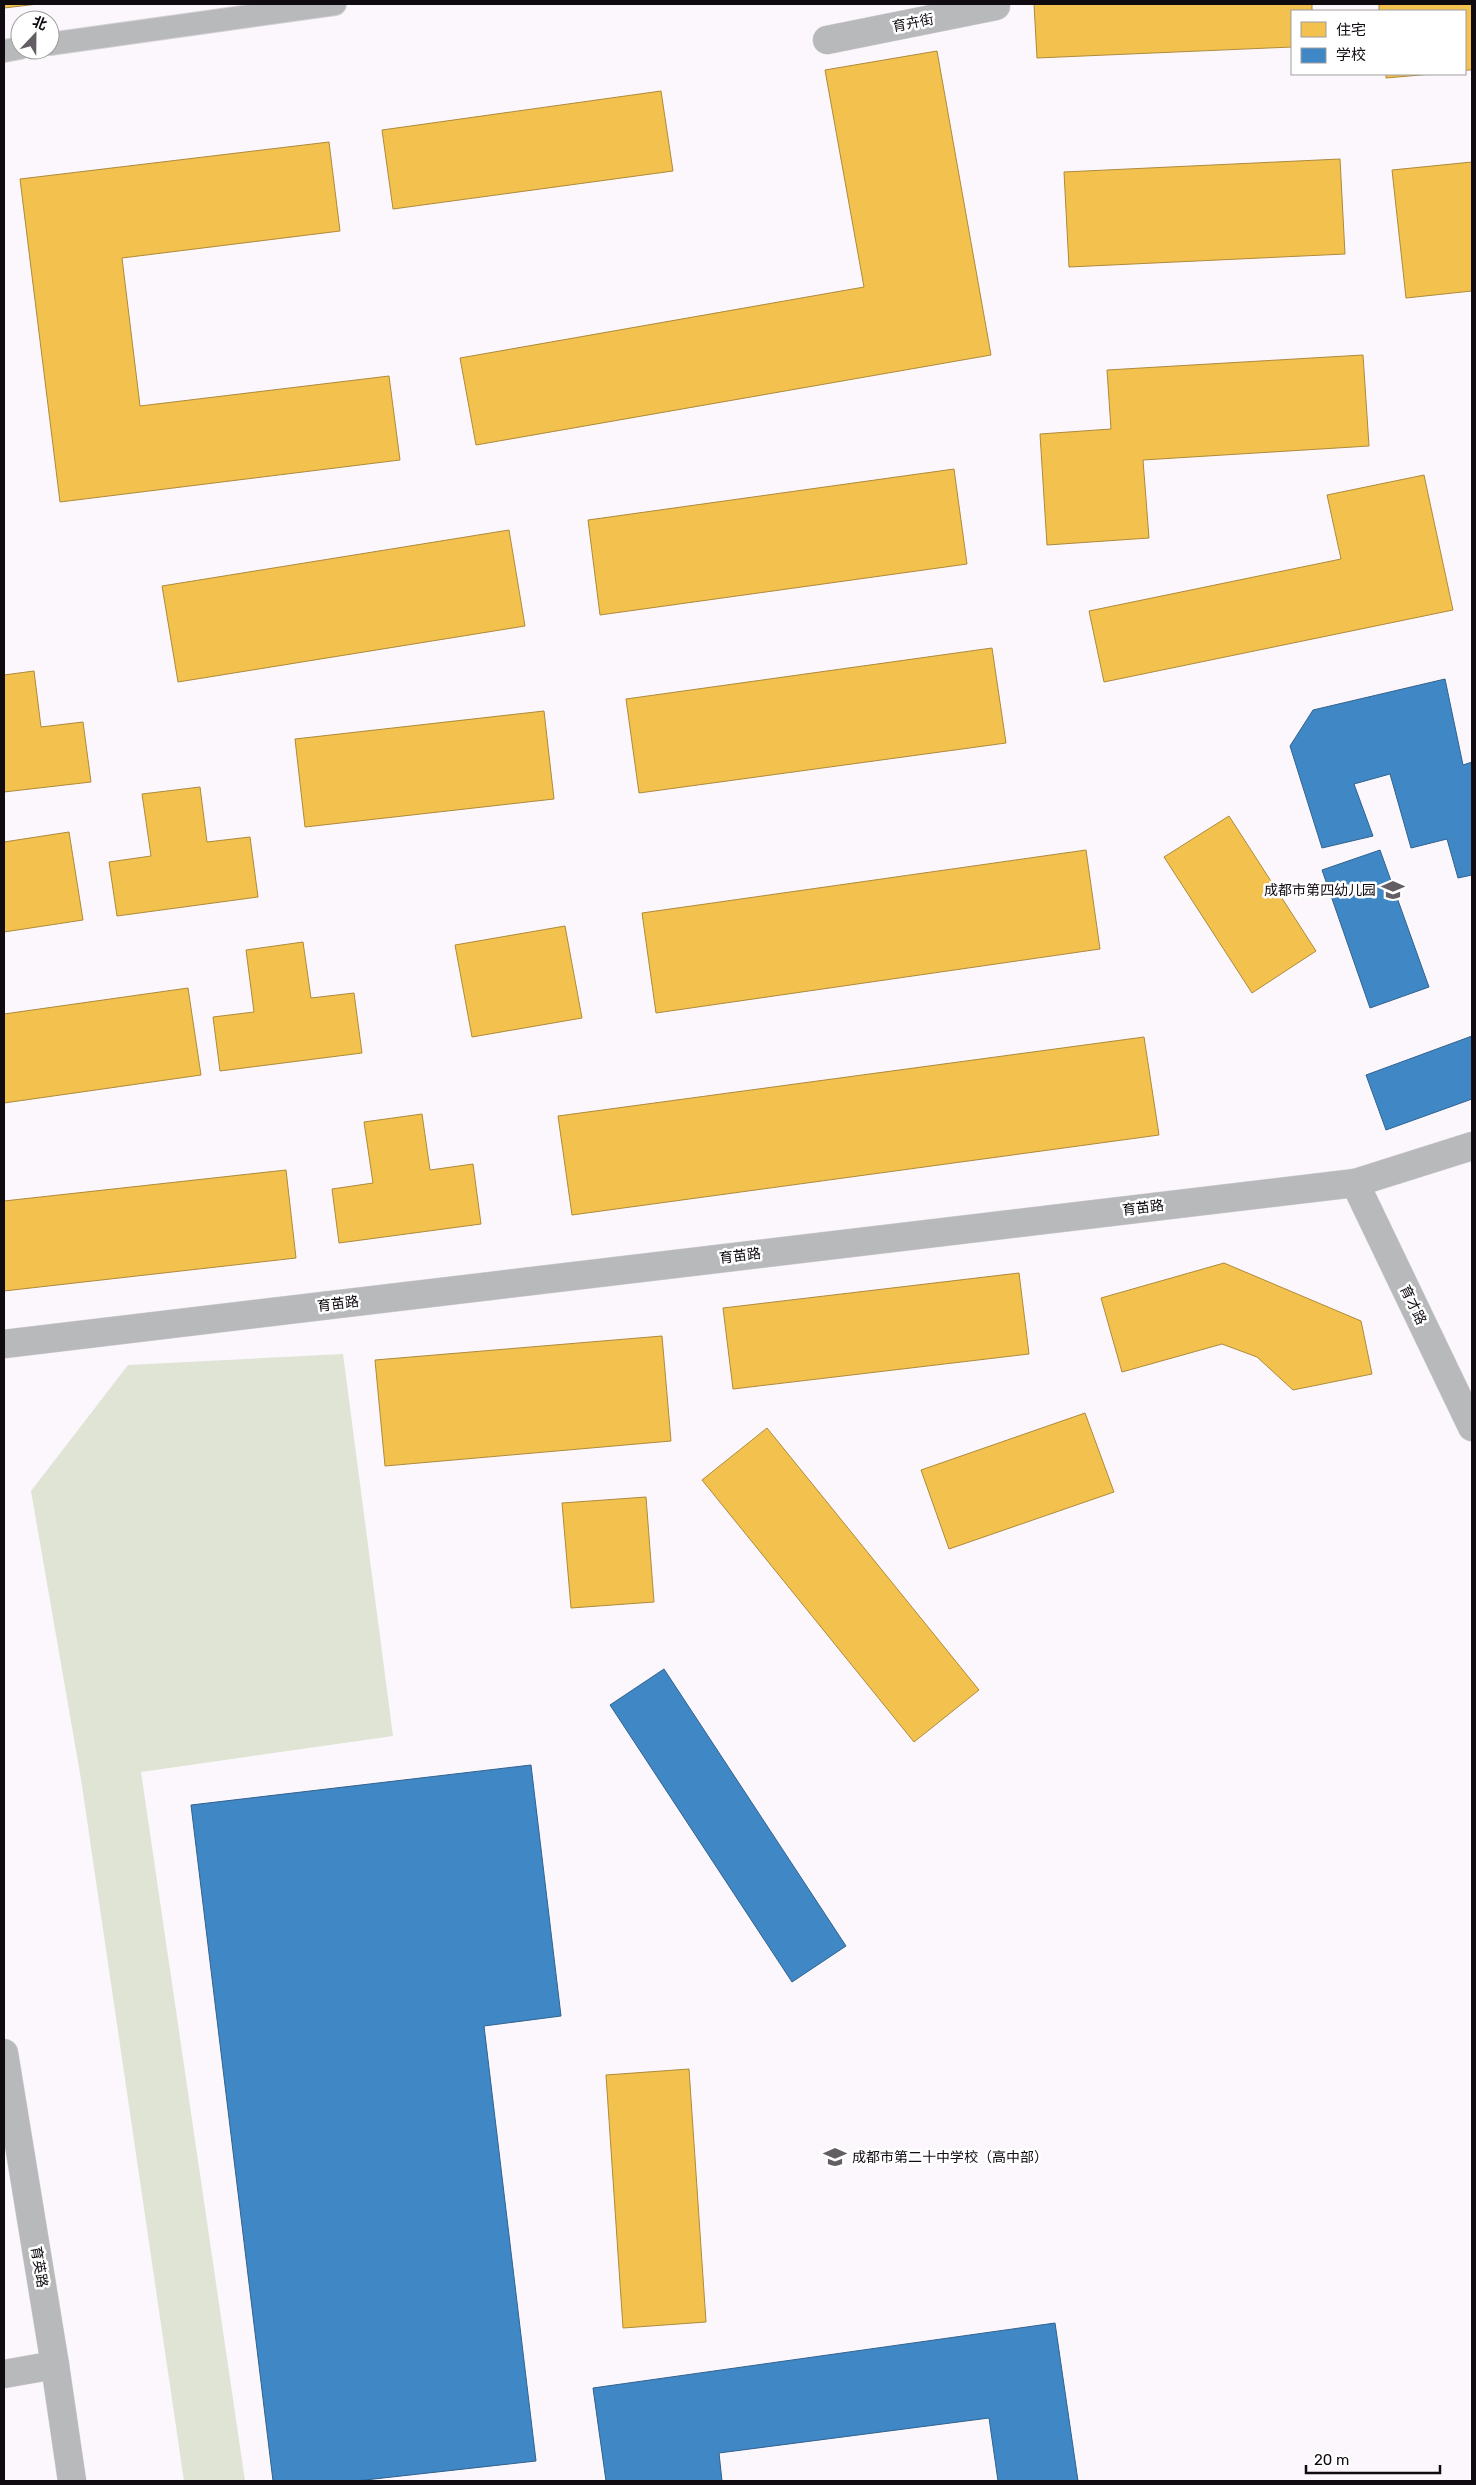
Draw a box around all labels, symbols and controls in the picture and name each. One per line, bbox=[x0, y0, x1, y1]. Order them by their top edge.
north arrow bbox=[10, 10, 60, 60]
legend bbox=[1291, 10, 1466, 75]
street label: 育卉街 bbox=[891, 11, 935, 35]
text: 北 bbox=[30, 13, 49, 34]
text: 住宅 bbox=[1336, 21, 1366, 39]
text: 学校 bbox=[1336, 46, 1366, 64]
school or university icon: 成都市第四幼儿园 bbox=[1380, 877, 1406, 903]
place label: 成都市第四幼儿园 bbox=[1264, 882, 1376, 899]
street label: 育苗路 bbox=[1121, 1197, 1165, 1219]
street label: 育苗路 bbox=[718, 1245, 762, 1267]
street label: 育才路 bbox=[1396, 1282, 1430, 1328]
street label: 育苗路 bbox=[316, 1293, 360, 1315]
school or university icon: 成都市第二十中学校（高中部） bbox=[822, 2144, 848, 2170]
place label: 成都市第二十中学校（高中部） bbox=[852, 2149, 1048, 2166]
street label: 育英路 bbox=[27, 2245, 51, 2289]
scale bar bbox=[1306, 2442, 1440, 2474]
text: 20 m bbox=[1314, 2451, 1349, 2469]

